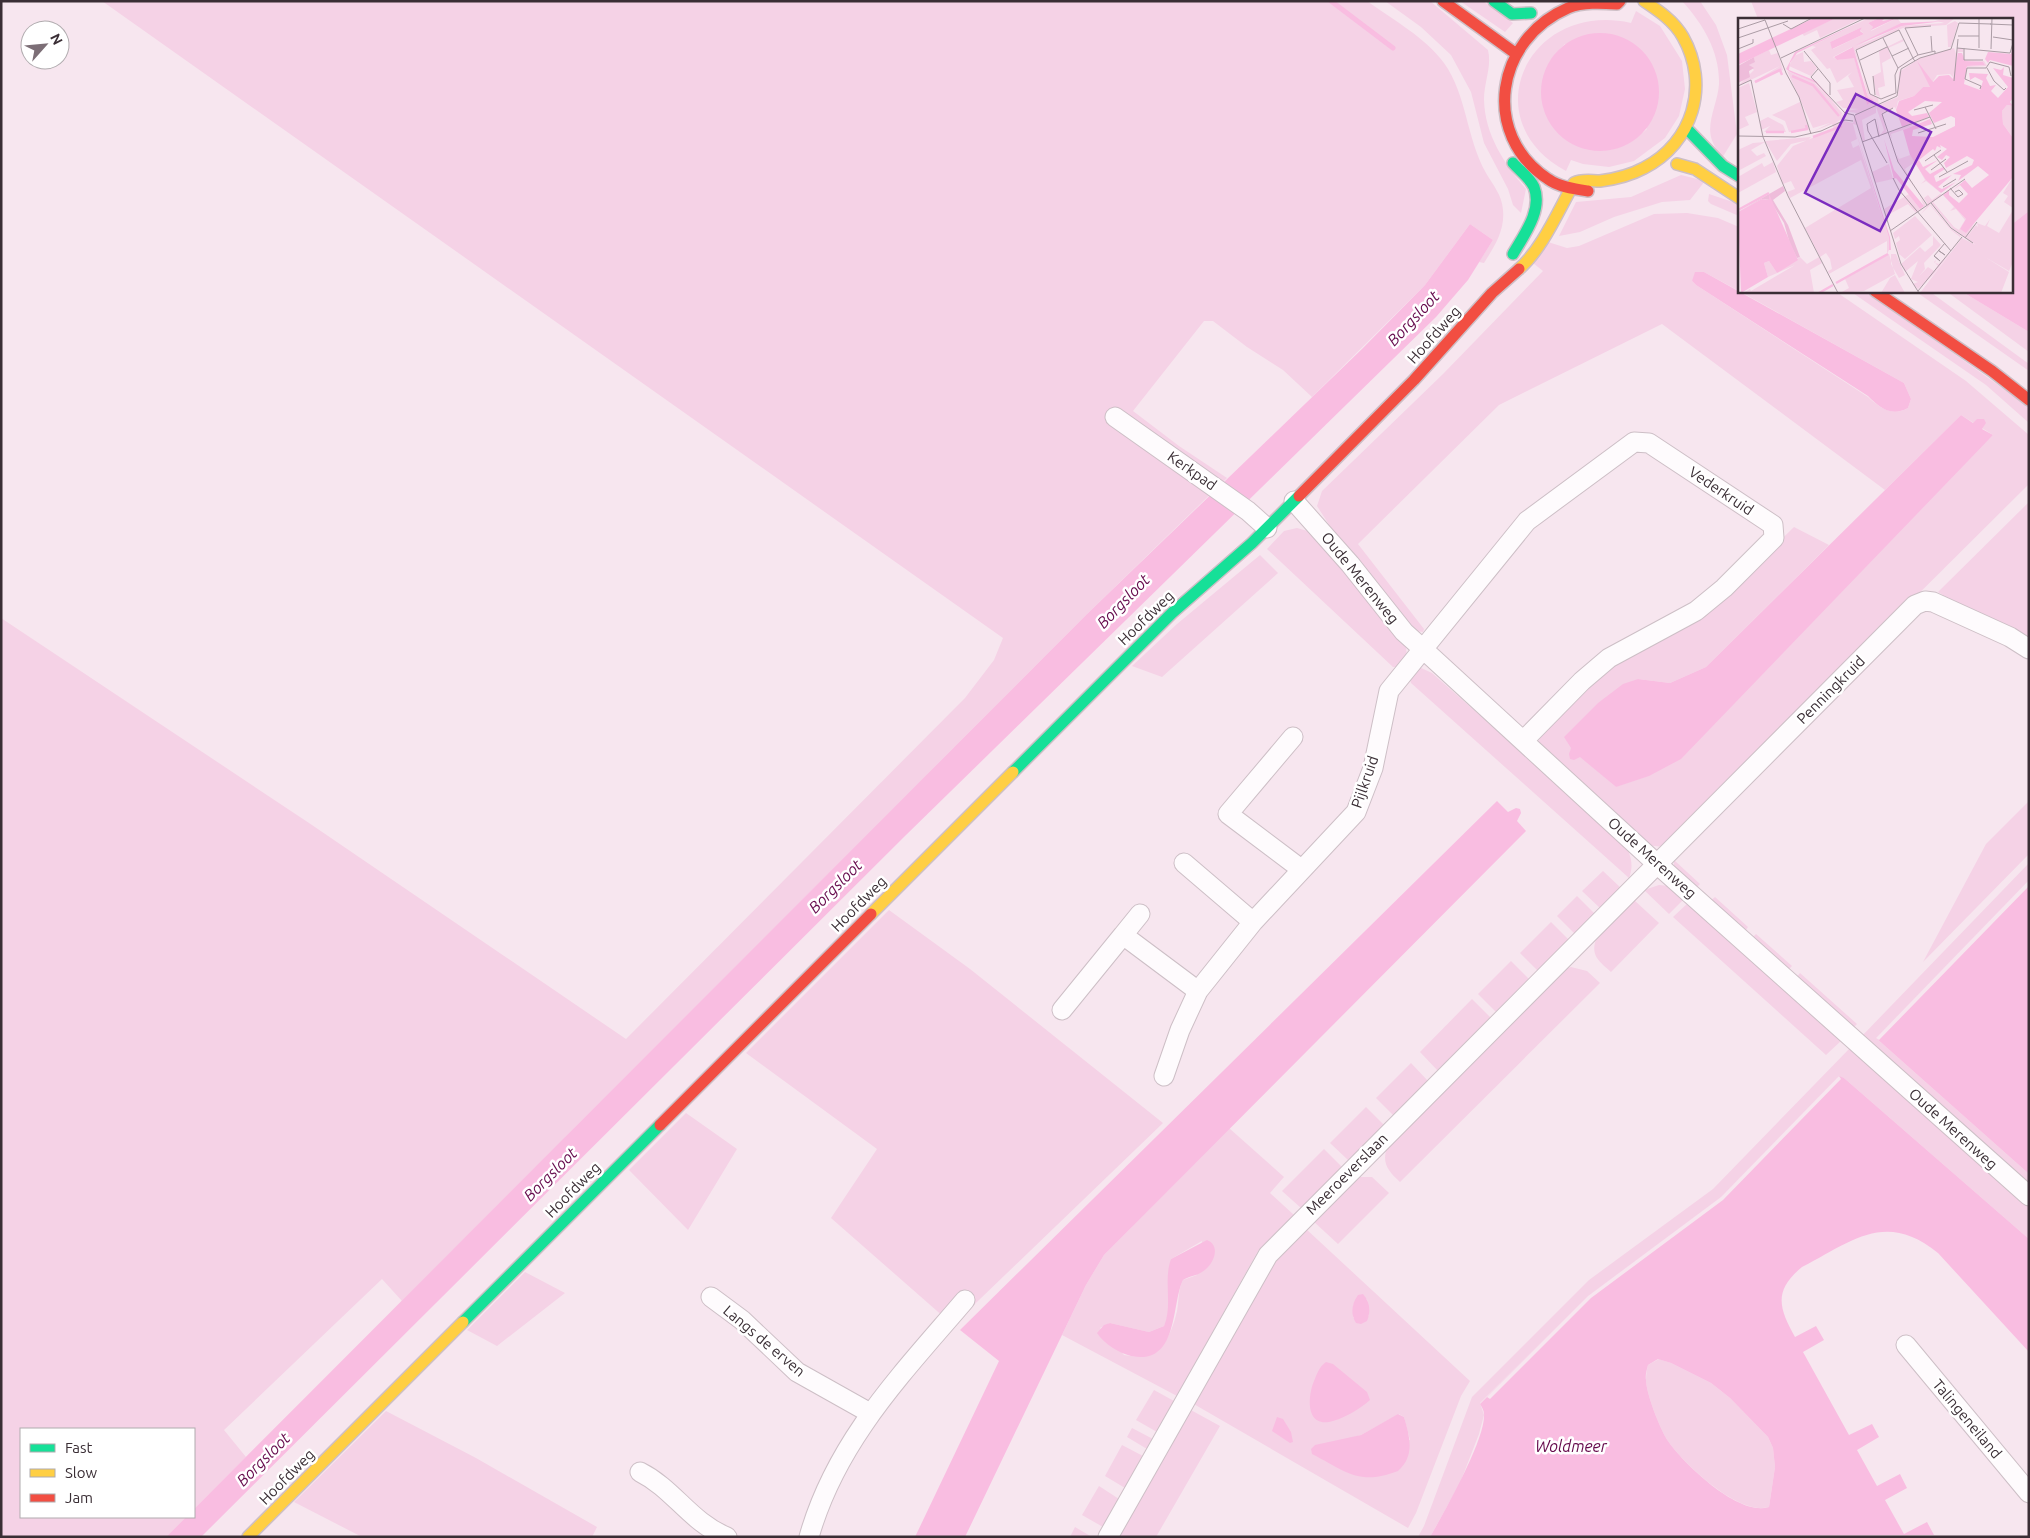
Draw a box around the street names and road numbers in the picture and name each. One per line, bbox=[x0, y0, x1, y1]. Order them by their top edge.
street label: Hoofdweg bbox=[1404, 303, 1464, 367]
street label: Kerkpad bbox=[1165, 448, 1220, 494]
street label: Vederkruid bbox=[1686, 463, 1757, 518]
street label: Oude Merenweg bbox=[1318, 528, 1403, 627]
street label: Hoofdweg bbox=[1114, 587, 1177, 648]
street label: Penningkruid bbox=[1793, 652, 1868, 727]
street label: Pijlkruid bbox=[1348, 753, 1381, 810]
street label: Oude Merenweg bbox=[1605, 813, 1700, 902]
street label: Hoofdweg bbox=[828, 873, 890, 935]
street label: Oude Merenweg bbox=[1906, 1084, 2001, 1173]
street label: Meeroeverslaan bbox=[1302, 1129, 1391, 1218]
street label: Hoofdweg bbox=[542, 1159, 604, 1221]
street label: Langs de erven bbox=[720, 1302, 809, 1380]
street label: Talingeneiland bbox=[1929, 1376, 2005, 1462]
street label: Hoofdweg bbox=[256, 1446, 318, 1508]

